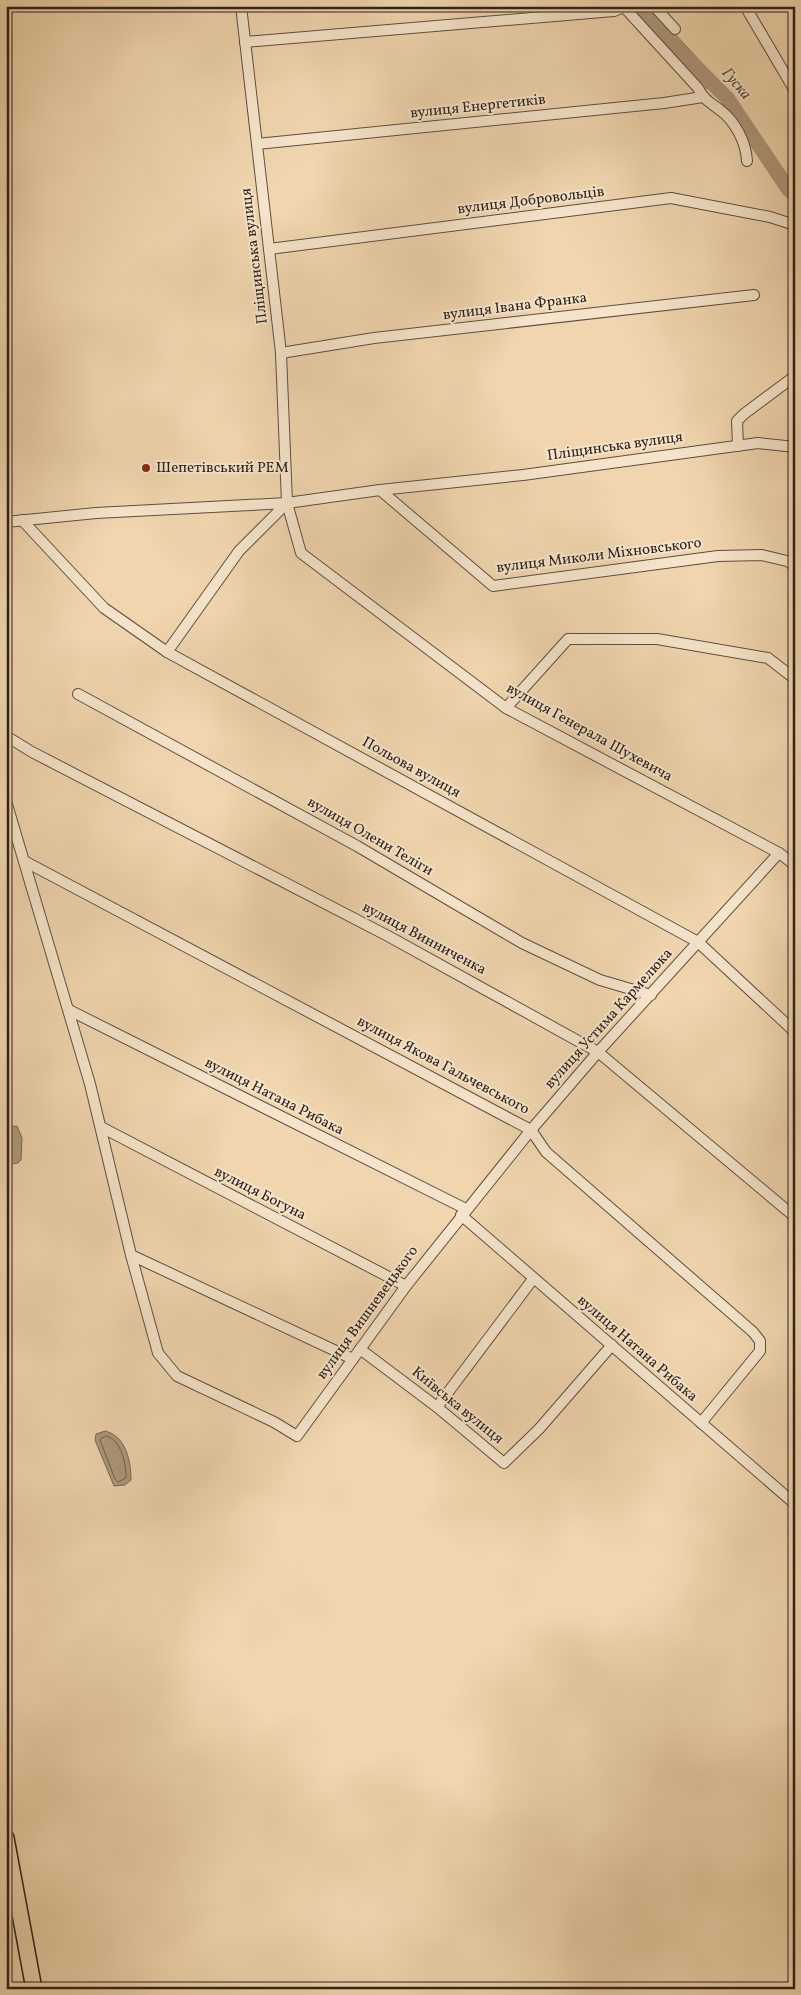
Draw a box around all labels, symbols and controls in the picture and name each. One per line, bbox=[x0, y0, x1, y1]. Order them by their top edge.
water label: Гуска bbox=[716, 63, 756, 105]
street label: вулиця Енергетиків bbox=[409, 89, 547, 125]
street label: вулиця Добровольців bbox=[456, 182, 606, 220]
street label: Пліщинська вулиця bbox=[236, 187, 274, 325]
street label: вулиця Івана Франка bbox=[442, 288, 588, 326]
street label: Пліщинська вулиця bbox=[546, 427, 684, 467]
place label: Шепетівський РЕМ bbox=[156, 458, 289, 479]
marker: Шепетівський РЕМ bbox=[140, 462, 152, 474]
street label: вулиця Миколи Міхновського bbox=[495, 533, 703, 579]
street label: вулиця Генерала Шухевича bbox=[502, 678, 676, 788]
street label: Польова вулиця bbox=[358, 732, 464, 804]
street label: вулиця Олени Теліги bbox=[303, 792, 437, 882]
street label: вулиця Винниченка bbox=[358, 897, 490, 981]
street label: вулиця Устима Кармелюка bbox=[540, 944, 678, 1094]
street label: вулиця Якова Гальчевського bbox=[353, 1012, 533, 1120]
street label: вулиця Натана Рибака bbox=[201, 1053, 347, 1141]
street label: вулиця Богуна bbox=[210, 1162, 310, 1226]
street label: вулиця Вишневецького bbox=[312, 1242, 424, 1384]
street label: вулиця Натана Рибака bbox=[572, 1291, 702, 1407]
street label: Київська вулиця bbox=[406, 1362, 508, 1450]

